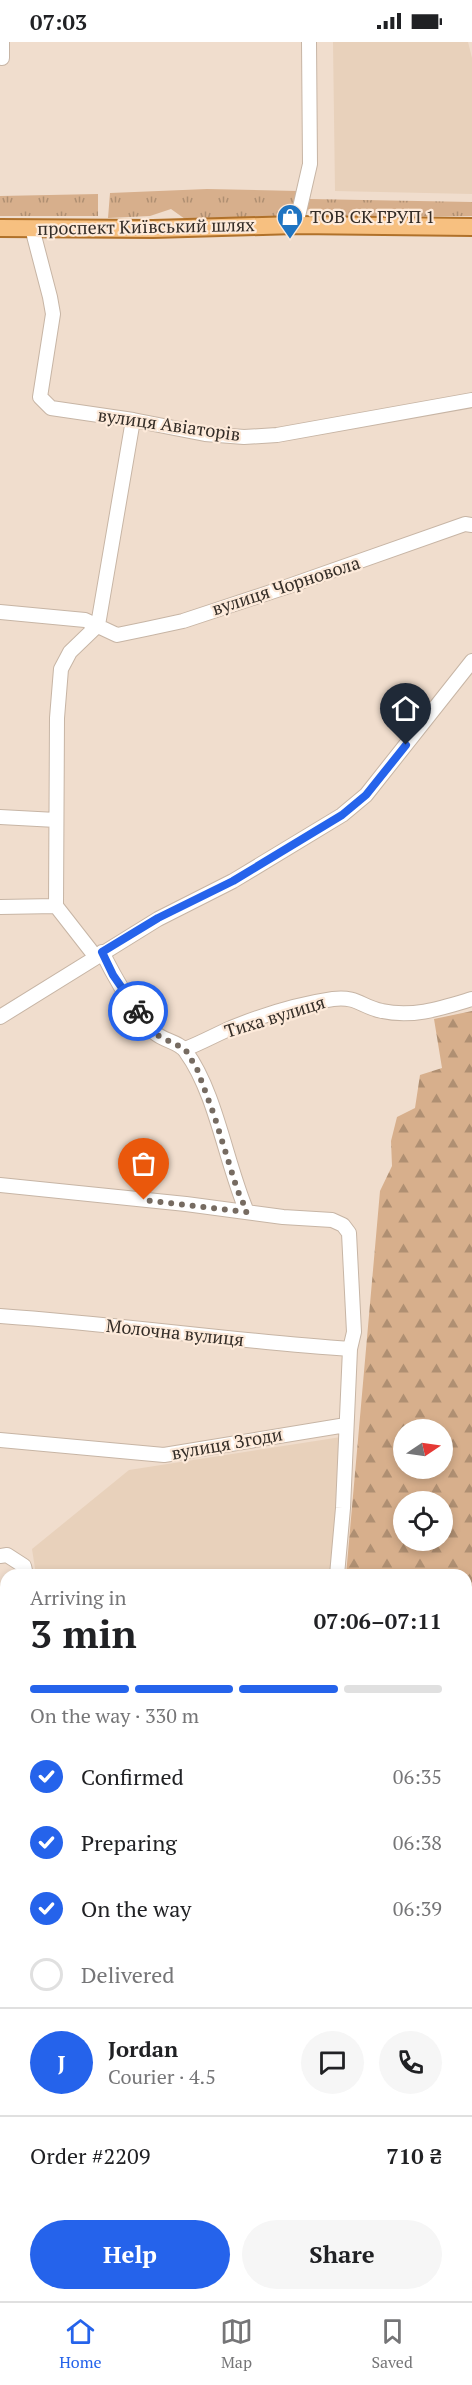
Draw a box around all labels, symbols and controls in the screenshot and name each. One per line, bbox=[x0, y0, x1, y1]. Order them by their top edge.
text: 07:03 bbox=[30, 7, 87, 36]
shop icon: ТОВ СК ГРУП 1 bbox=[275, 202, 305, 240]
place label: ТОВ СК ГРУП 1 bbox=[310, 204, 435, 228]
street label: проспект Київський шлях bbox=[37, 212, 256, 240]
street label: вулиця Авіаторів bbox=[96, 402, 242, 446]
street label: вулиця Чорновола bbox=[209, 550, 363, 620]
pin bbox=[380, 683, 431, 745]
icon: home bbox=[389, 692, 422, 725]
courier bbox=[108, 981, 168, 1041]
street label: Тиха вулиця bbox=[221, 989, 328, 1043]
icon: bike bbox=[122, 995, 155, 1028]
pin bbox=[118, 1138, 169, 1200]
icon: bag bbox=[127, 1147, 160, 1180]
street label: Молочна вулиця bbox=[105, 1313, 245, 1351]
north arrow bbox=[393, 1419, 453, 1479]
map controls bbox=[393, 1419, 453, 1551]
street label: вулиця Згоди bbox=[169, 1421, 284, 1465]
button: locate bbox=[393, 1491, 453, 1551]
text: Arriving in bbox=[30, 1584, 126, 1611]
text: 07:06–07:11 bbox=[314, 1606, 442, 1635]
text: 3 min bbox=[30, 1607, 137, 1659]
text: On the way · 330 m bbox=[30, 1702, 199, 1729]
icon: check bbox=[30, 1760, 63, 1793]
text: Confirmed bbox=[81, 1762, 184, 1791]
text: 06:35 bbox=[393, 1763, 442, 1790]
icon: check bbox=[30, 1826, 63, 1859]
text: Preparing bbox=[81, 1828, 177, 1857]
text: 06:38 bbox=[393, 1829, 442, 1856]
icon: check bbox=[30, 1892, 63, 1925]
text: On the way bbox=[81, 1894, 191, 1923]
text: 06:39 bbox=[393, 1895, 442, 1922]
text: Delivered bbox=[81, 1960, 174, 1989]
button: chat bbox=[301, 2031, 364, 2094]
button: phone bbox=[379, 2031, 442, 2094]
text: Jordan bbox=[108, 2034, 178, 2063]
text: J bbox=[57, 2048, 66, 2077]
text: Courier · 4.5 bbox=[108, 2063, 216, 2090]
text: Order #2209 bbox=[30, 2141, 150, 2170]
text: 710 ₴ bbox=[386, 2141, 442, 2170]
button: Help bbox=[30, 2220, 230, 2289]
button: Share bbox=[242, 2220, 442, 2289]
tab: Home bbox=[59, 2315, 102, 2373]
tab: Map bbox=[220, 2315, 253, 2373]
tab: Saved bbox=[371, 2315, 413, 2373]

